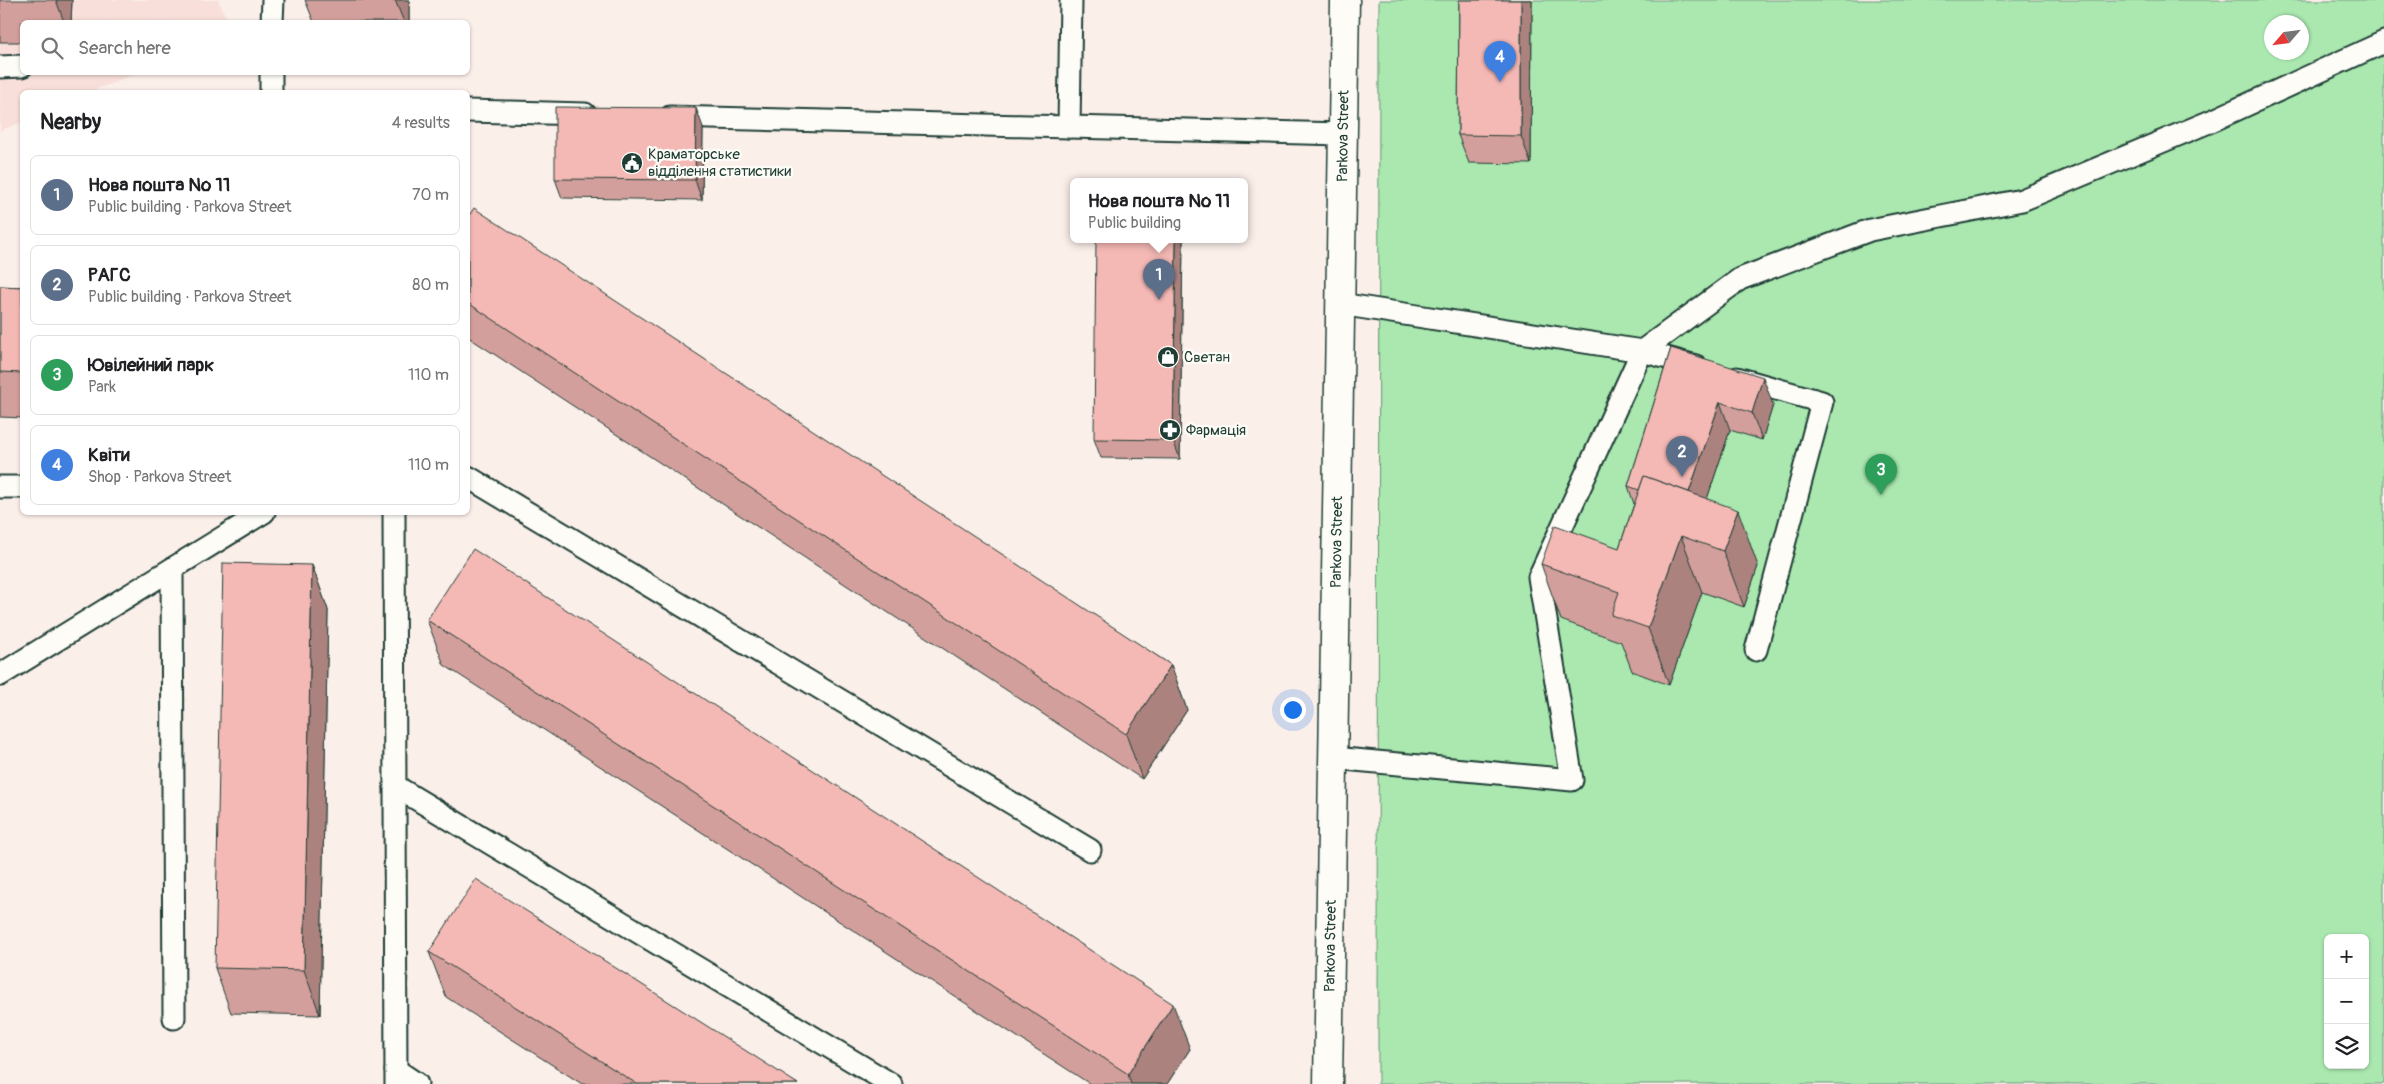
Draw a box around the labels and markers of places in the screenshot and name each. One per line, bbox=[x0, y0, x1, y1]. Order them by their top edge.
pin: 4 bbox=[1484, 41, 1516, 82]
place label: Краматорське відділення статистики bbox=[648, 145, 792, 181]
public building icon: Краматорське відділення статистики bbox=[620, 151, 644, 175]
pin: 1 bbox=[1143, 259, 1175, 300]
shop icon: Светан bbox=[1156, 345, 1180, 369]
place label: Светан bbox=[1184, 348, 1230, 367]
pharmacy icon: Фармація bbox=[1158, 418, 1182, 442]
place label: Фармація bbox=[1186, 421, 1246, 440]
pin: 2 bbox=[1666, 436, 1698, 477]
pin: 3 bbox=[1865, 454, 1897, 495]

